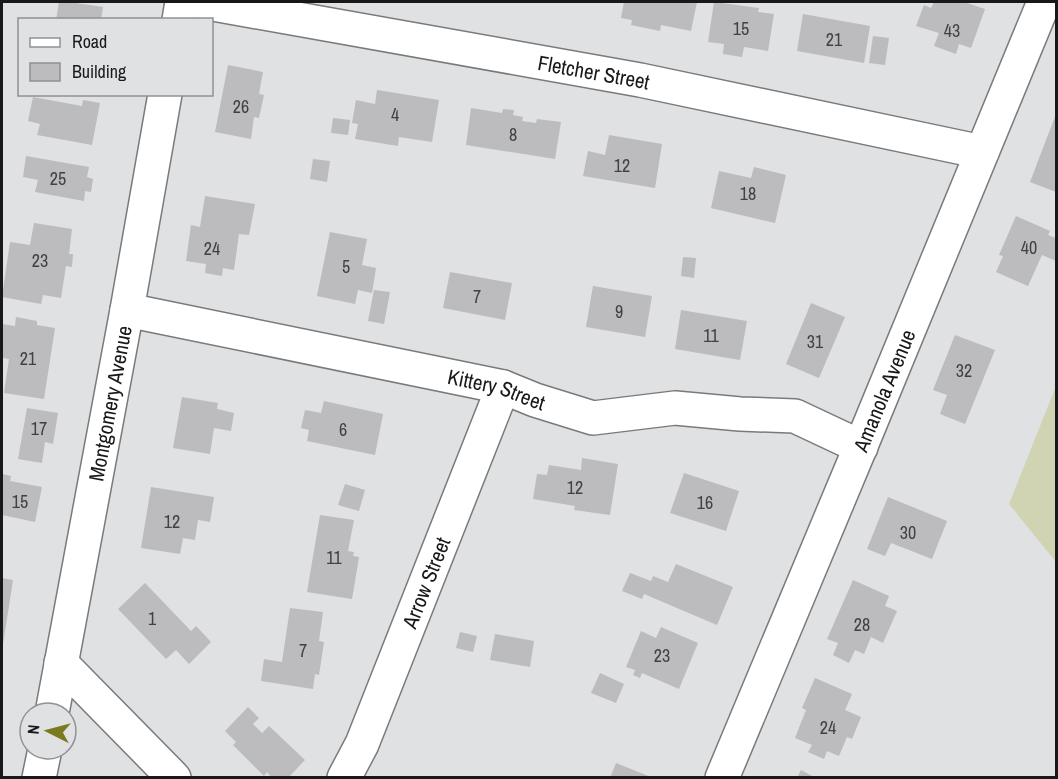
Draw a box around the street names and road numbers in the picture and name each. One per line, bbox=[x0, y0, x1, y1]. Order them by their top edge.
street label: Fletcher Street bbox=[536, 48, 653, 96]
street label: Montgomery Avenue bbox=[81, 323, 138, 483]
street label: Amanola Avenue bbox=[845, 325, 922, 457]
street label: Kittery Street bbox=[445, 362, 549, 417]
street label: Arrow Street bbox=[394, 533, 457, 633]

